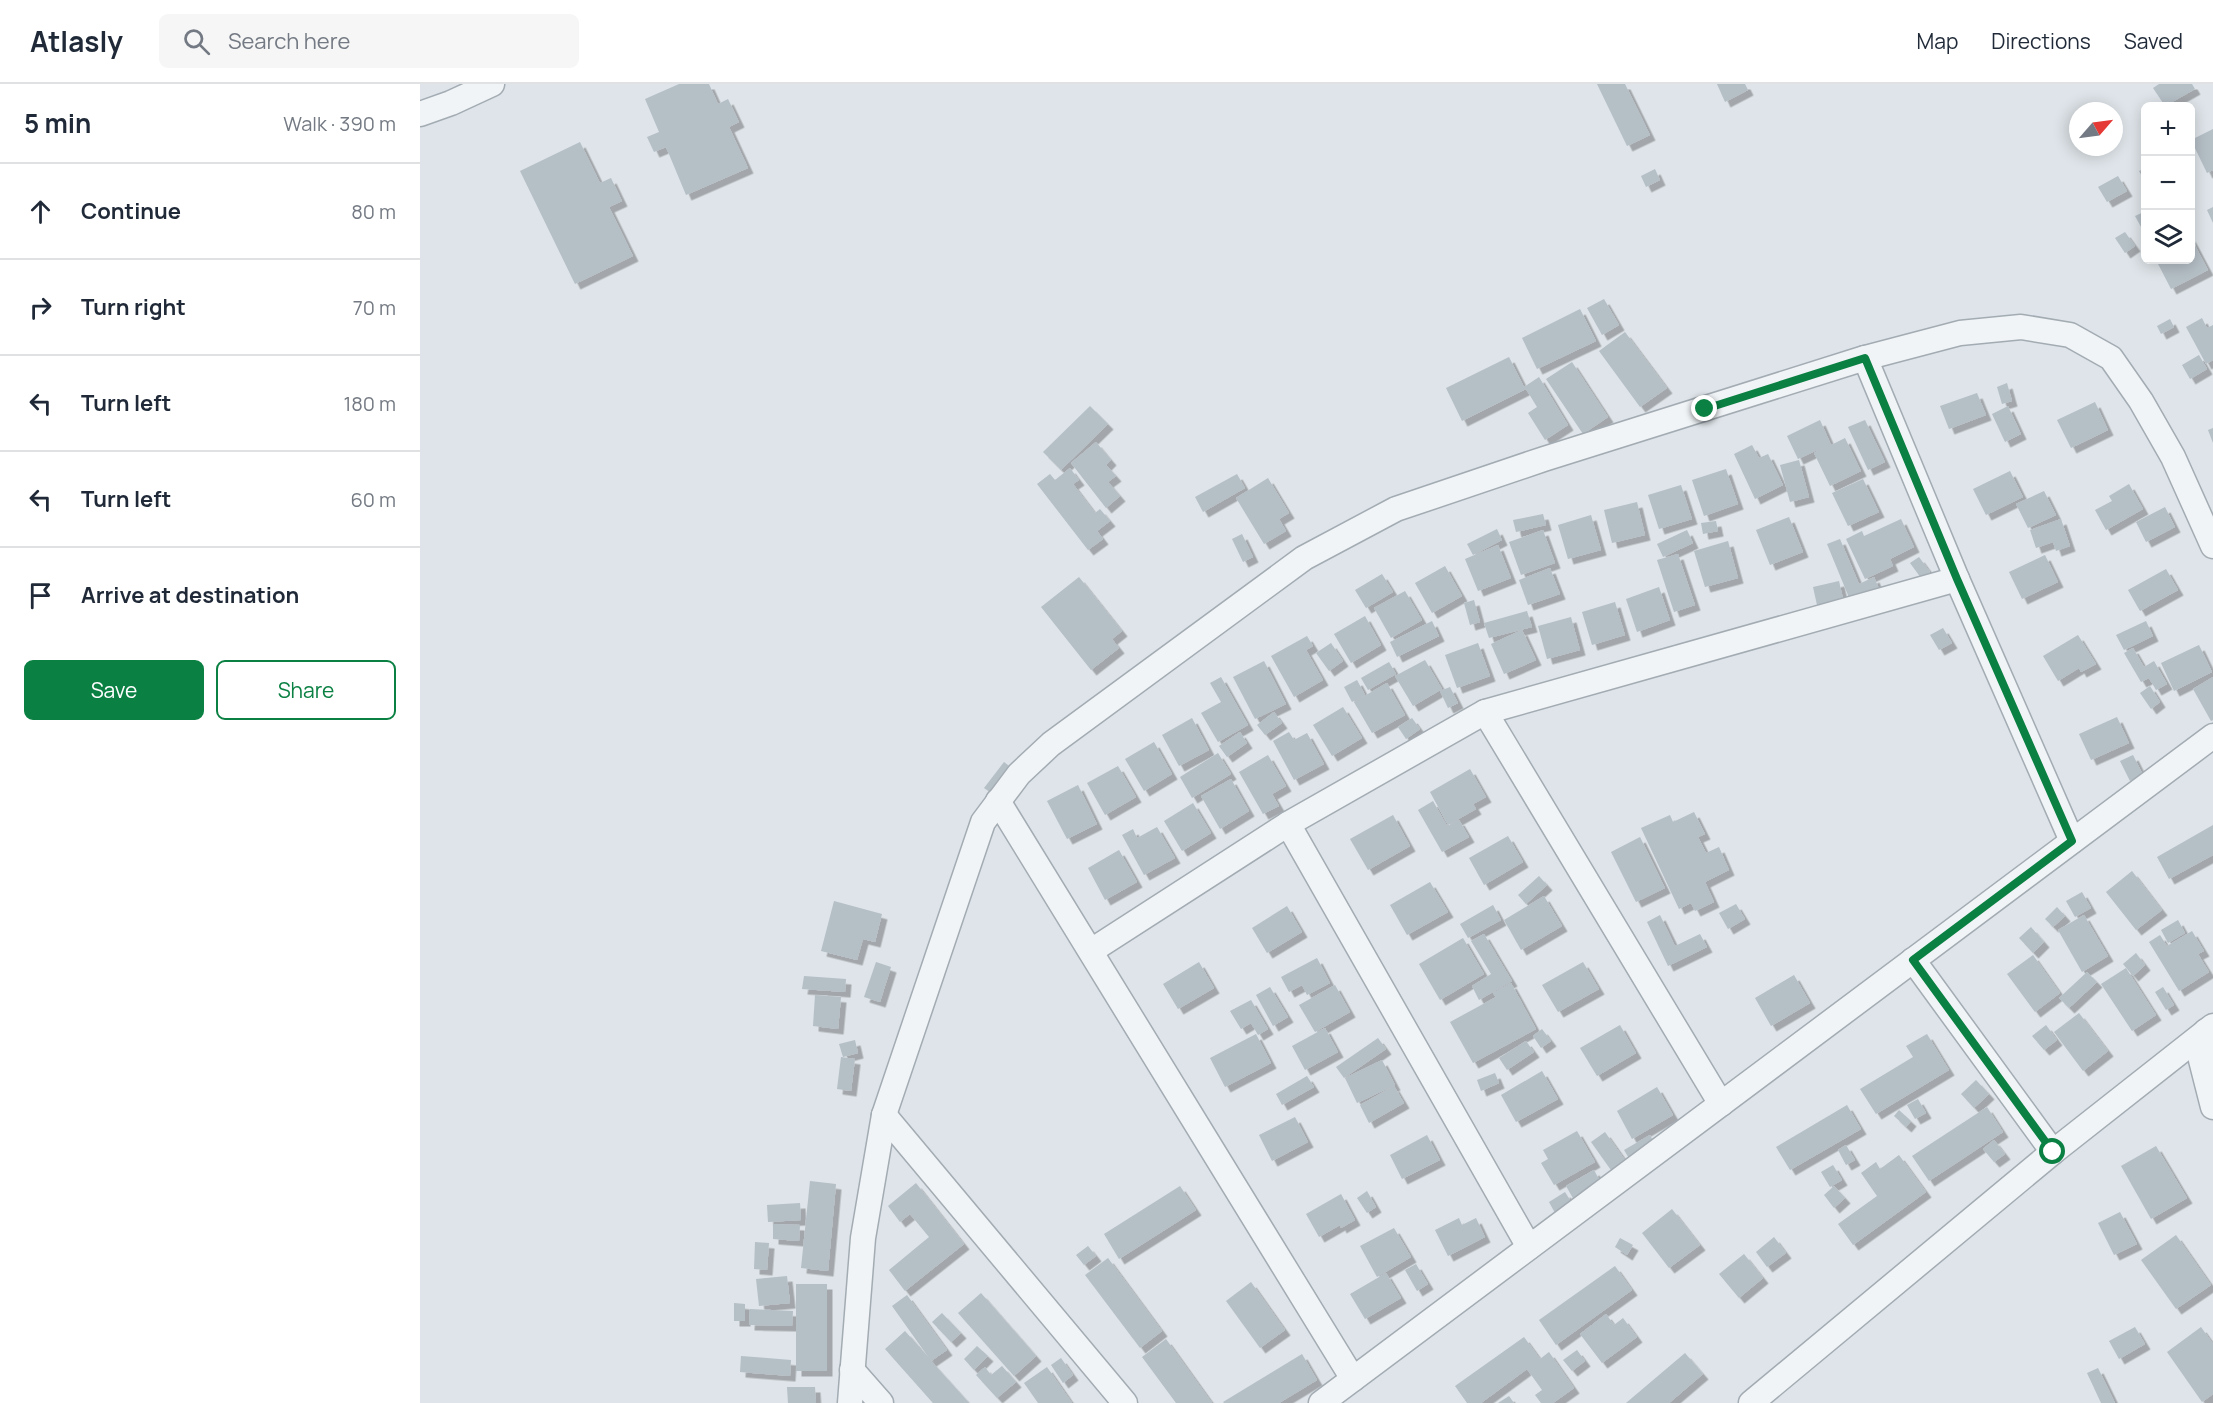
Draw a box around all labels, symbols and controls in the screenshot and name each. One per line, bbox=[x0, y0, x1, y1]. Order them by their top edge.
search box bbox=[159, 14, 579, 68]
text: Atlasly bbox=[30, 22, 123, 60]
icon: search bbox=[180, 25, 213, 58]
text: Search here bbox=[228, 26, 350, 56]
text: Map bbox=[1917, 27, 1958, 55]
text: Directions bbox=[1991, 27, 2091, 55]
text: Saved bbox=[2124, 27, 2183, 55]
north arrow bbox=[2069, 102, 2123, 156]
map controls bbox=[2141, 102, 2195, 264]
button: + bbox=[2141, 102, 2195, 156]
text: 5 min bbox=[24, 105, 91, 141]
text: Walk · 390 m bbox=[283, 110, 396, 137]
button: − bbox=[2141, 156, 2195, 210]
icon: ahead bbox=[24, 195, 57, 228]
text: Continue bbox=[81, 196, 181, 226]
text: 80 m bbox=[351, 198, 396, 225]
button: layers bbox=[2141, 210, 2195, 264]
icon: right bbox=[24, 291, 57, 324]
text: Turn right bbox=[81, 292, 186, 322]
text: 70 m bbox=[353, 294, 396, 321]
icon: left bbox=[24, 387, 57, 420]
text: Turn left bbox=[81, 388, 171, 418]
text: 180 m bbox=[343, 390, 396, 417]
route end bbox=[1691, 395, 1717, 421]
icon: left bbox=[24, 483, 57, 516]
text: Turn left bbox=[81, 484, 171, 514]
text: 60 m bbox=[350, 486, 396, 513]
icon: arrive bbox=[24, 579, 57, 612]
text: Arrive at destination bbox=[81, 580, 299, 610]
button: Save bbox=[24, 660, 204, 720]
button: Share bbox=[216, 660, 396, 720]
route start bbox=[2039, 1138, 2065, 1164]

